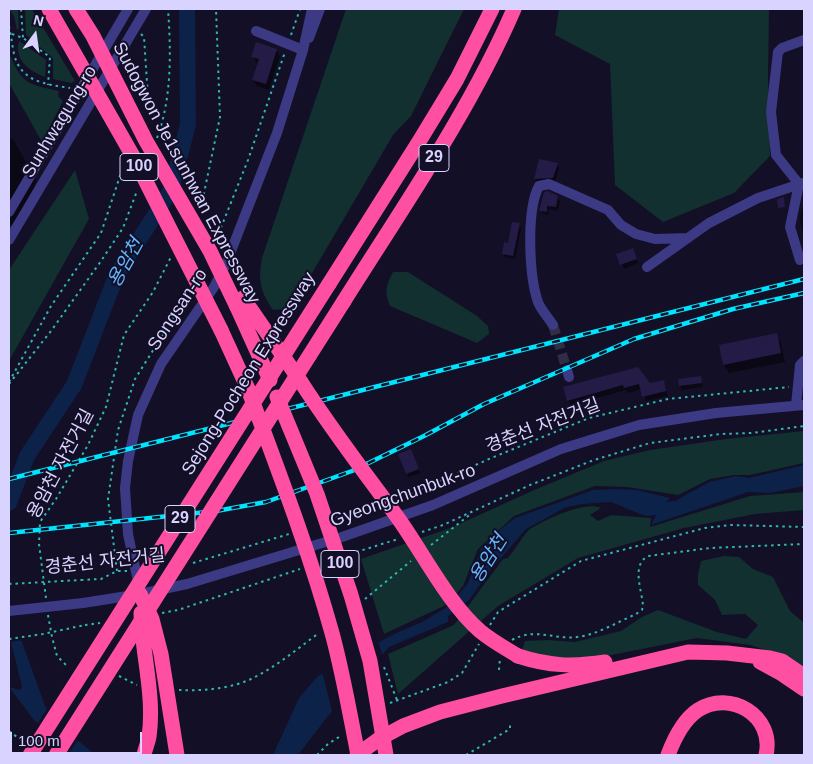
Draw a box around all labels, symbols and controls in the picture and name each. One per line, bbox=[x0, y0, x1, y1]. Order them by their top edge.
north arrow bbox=[10, 10, 60, 60]
text: N bbox=[32, 11, 45, 29]
street label: Sudogwon Je1sunhwan Expressway bbox=[108, 38, 264, 308]
street label: Sunhwagung-ro bbox=[18, 62, 102, 182]
road number: 29 bbox=[419, 144, 449, 172]
road number: 100 bbox=[120, 154, 158, 180]
water label: 용암천 bbox=[103, 235, 149, 291]
street label: Songsan-ro bbox=[144, 265, 212, 355]
street label: Sejong-Pocheon Expressway bbox=[178, 269, 320, 479]
street label: 경춘선 자전거길 bbox=[483, 394, 603, 458]
street label: 용암천 자전거길 bbox=[23, 406, 99, 522]
street label: Gyeongchunbuk-ro bbox=[327, 460, 479, 532]
road number: 29 bbox=[165, 506, 195, 532]
water label: 용암천 bbox=[465, 531, 513, 587]
street label: 경춘선 자전거길 bbox=[44, 545, 166, 579]
road number: 100 bbox=[321, 550, 359, 578]
scale bar bbox=[12, 722, 145, 754]
text: 100 m bbox=[18, 732, 60, 749]

